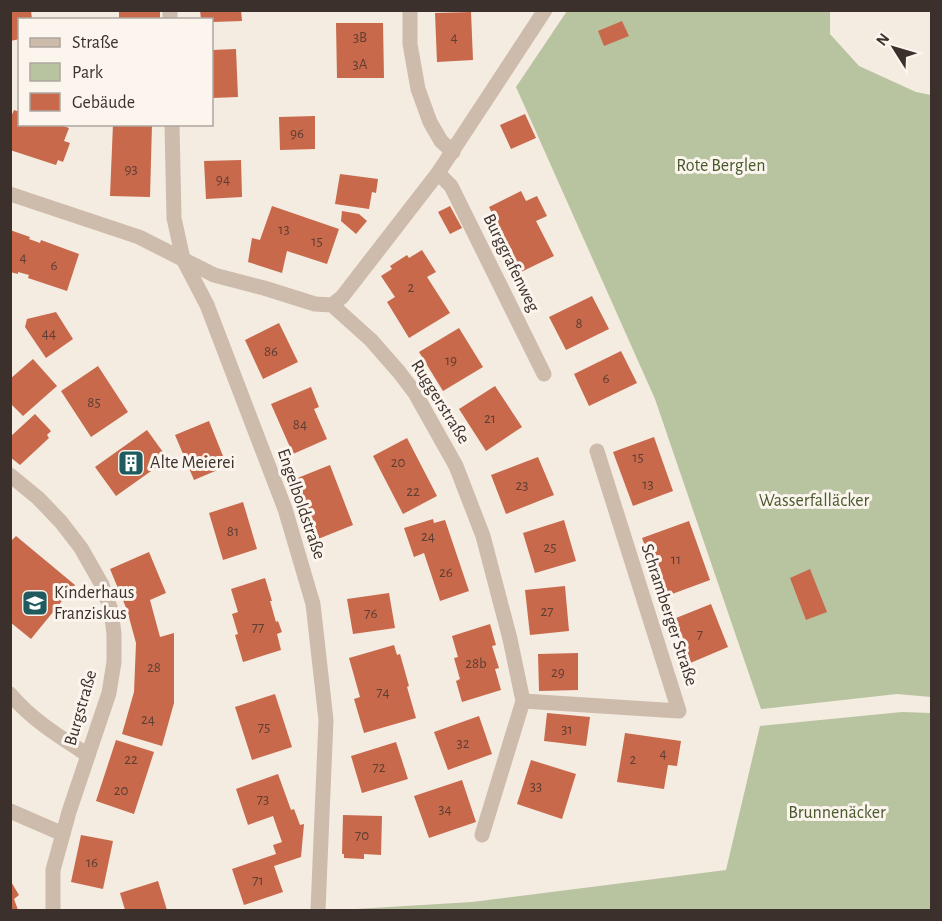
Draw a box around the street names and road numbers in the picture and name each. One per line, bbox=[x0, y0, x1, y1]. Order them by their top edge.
street label: Burggrafenweg bbox=[479, 211, 543, 315]
street label: Ruggerstraße bbox=[407, 357, 473, 447]
street label: Engelboldstraße bbox=[274, 446, 328, 562]
street label: Schramberger Straße bbox=[638, 542, 700, 688]
street label: Burgstraße bbox=[62, 668, 100, 748]

